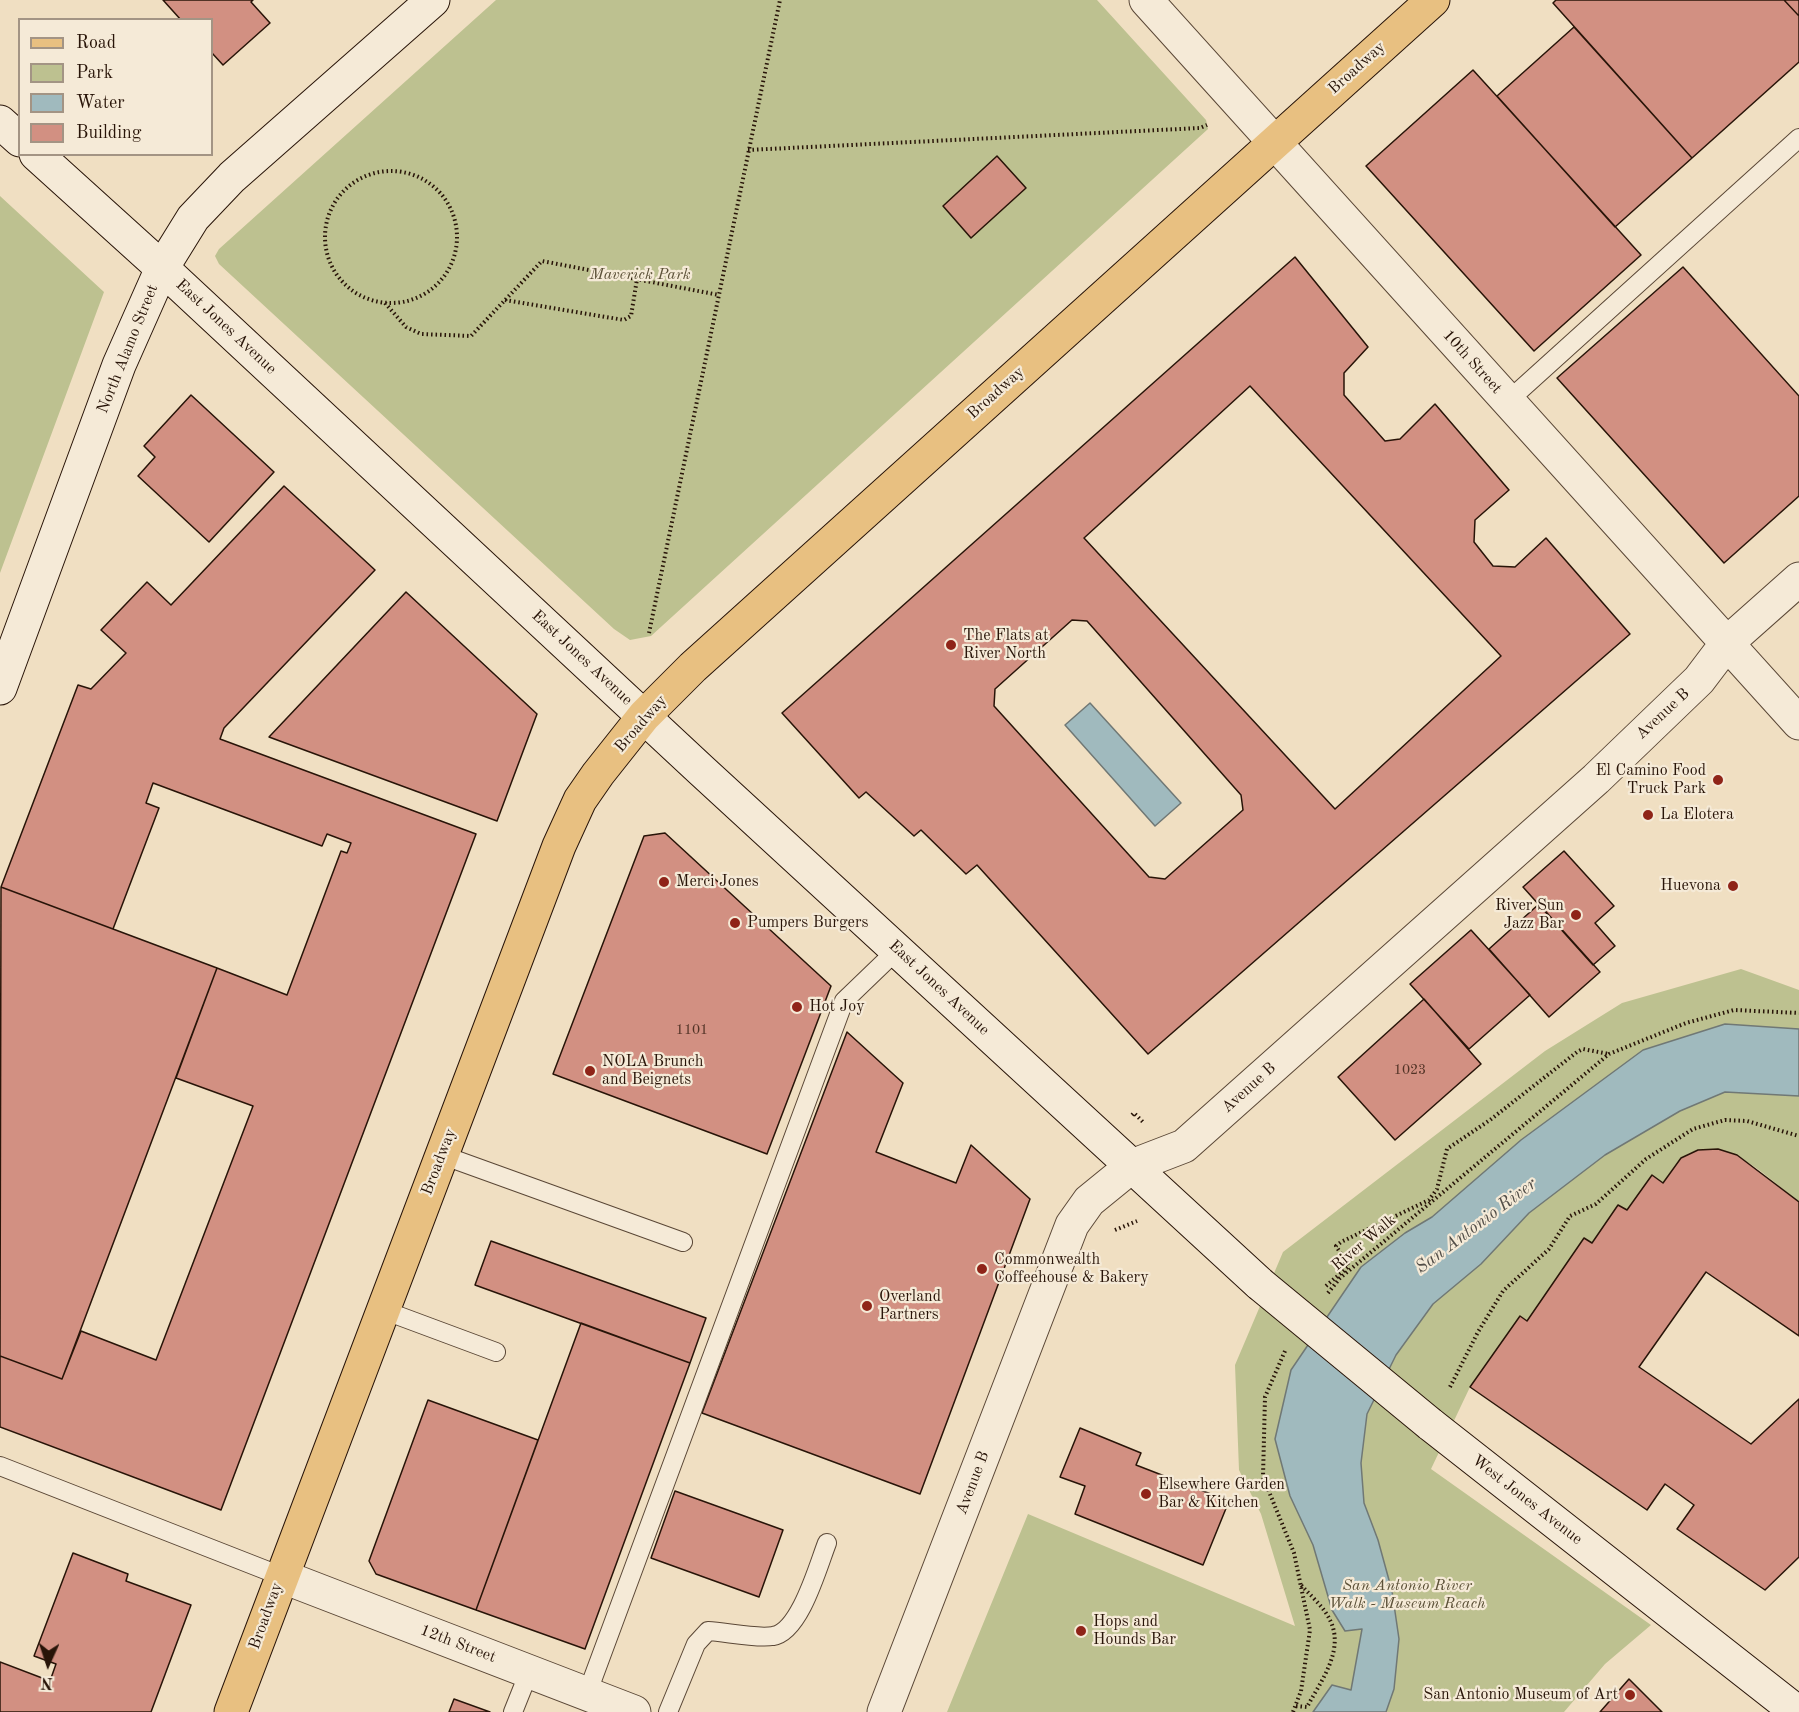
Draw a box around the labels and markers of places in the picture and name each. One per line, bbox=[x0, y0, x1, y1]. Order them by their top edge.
place label: The Flats at River North bbox=[963, 626, 1049, 664]
marker: The Flats at River North bbox=[944, 638, 958, 652]
place label: El Camino Food Truck Park bbox=[1596, 761, 1706, 799]
marker: El Camino Food Truck Park bbox=[1711, 773, 1725, 787]
place label: La Elotera bbox=[1660, 805, 1734, 825]
marker: La Elotera bbox=[1641, 808, 1655, 822]
place label: Merci Jones bbox=[676, 872, 759, 892]
marker: Merci Jones bbox=[657, 875, 671, 889]
place label: Huevona bbox=[1660, 876, 1721, 896]
marker: Huevona bbox=[1726, 879, 1740, 893]
place label: River Sun Jazz Bar bbox=[1495, 896, 1564, 934]
marker: River Sun Jazz Bar bbox=[1569, 908, 1583, 922]
place label: Pumpers Burgers bbox=[747, 913, 868, 933]
marker: Pumpers Burgers bbox=[728, 916, 742, 930]
place label: Hot Joy bbox=[809, 997, 865, 1017]
marker: Hot Joy bbox=[790, 1000, 804, 1014]
place label: NOLA Brunch and Beignets bbox=[602, 1052, 703, 1090]
marker: NOLA Brunch and Beignets bbox=[583, 1064, 597, 1078]
place label: Commonwealth Coffeehouse & Bakery bbox=[994, 1250, 1149, 1288]
marker: Commonwealth Coffeehouse & Bakery bbox=[975, 1262, 989, 1276]
place label: Overland Partners bbox=[879, 1287, 941, 1325]
marker: Overland Partners bbox=[860, 1299, 874, 1313]
place label: Elsewhere Garden Bar & Kitchen bbox=[1158, 1475, 1285, 1513]
marker: Elsewhere Garden Bar & Kitchen bbox=[1139, 1487, 1153, 1501]
place label: Hops and Hounds Bar bbox=[1093, 1612, 1176, 1650]
marker: Hops and Hounds Bar bbox=[1074, 1624, 1088, 1638]
place label: San Antonio Museum of Art bbox=[1423, 1685, 1618, 1705]
marker: San Antonio Museum of Art bbox=[1623, 1688, 1637, 1702]

